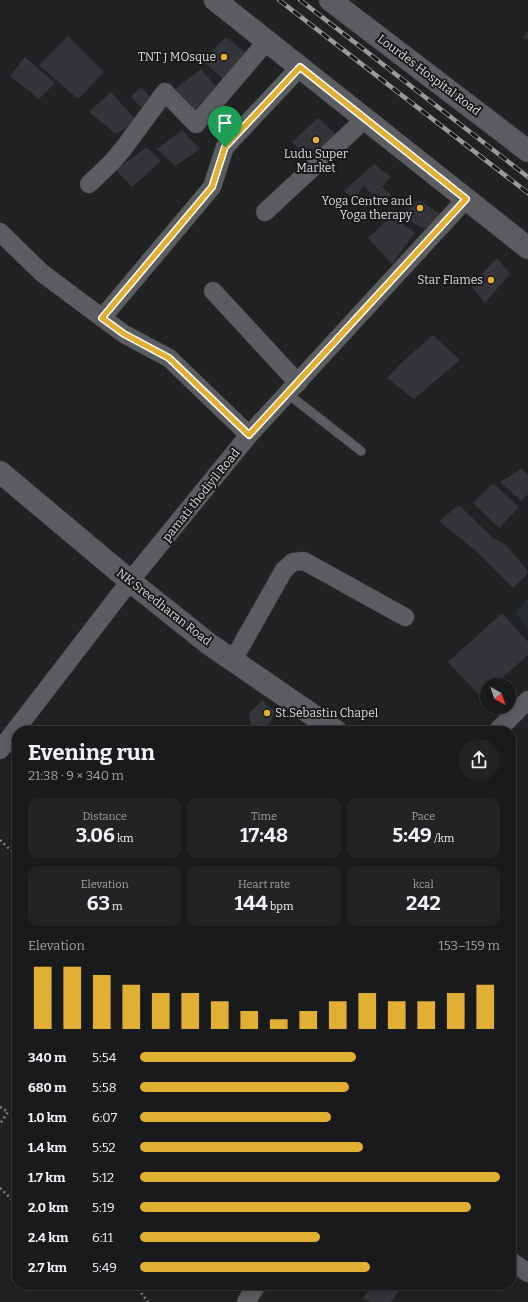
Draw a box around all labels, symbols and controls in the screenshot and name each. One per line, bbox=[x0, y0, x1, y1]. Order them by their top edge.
street label: Lourdes Hospital Road bbox=[375, 32, 483, 118]
place label: TNT J MOsque bbox=[138, 50, 216, 64]
marker: TNT J MOsque bbox=[219, 52, 229, 62]
pin bbox=[208, 106, 242, 147]
icon: arrive bbox=[214, 112, 236, 134]
marker: Ludu Super Market bbox=[311, 135, 321, 145]
place label: Ludu Super Market bbox=[284, 147, 349, 175]
place label: Yoga Centre and Yoga therapy bbox=[322, 194, 413, 222]
marker: Yoga Centre and Yoga therapy bbox=[415, 203, 425, 213]
place label: Star Flames bbox=[417, 273, 483, 287]
marker: Star Flames bbox=[486, 275, 496, 285]
street label: pamati thodiyil Road bbox=[159, 446, 243, 544]
street label: NK Sreedharan Road bbox=[114, 566, 214, 648]
north arrow bbox=[480, 678, 516, 714]
map controls bbox=[480, 678, 516, 714]
place label: St.Sebastin Chapel bbox=[275, 706, 379, 720]
marker: St.Sebastin Chapel bbox=[262, 708, 272, 718]
text: Evening run bbox=[28, 739, 155, 766]
button: share bbox=[458, 739, 500, 781]
text: 21:38 · 9 × 340 m bbox=[28, 768, 124, 783]
text: Distance bbox=[82, 810, 127, 823]
text: Time bbox=[251, 810, 277, 823]
text: Pace bbox=[411, 810, 435, 823]
text: 3.06 bbox=[76, 823, 115, 847]
text: 17:48 bbox=[240, 823, 288, 847]
text: 5:49 bbox=[392, 823, 432, 847]
text: km bbox=[115, 832, 134, 845]
text: /km bbox=[432, 832, 454, 845]
text: Elevation bbox=[81, 878, 129, 891]
text: Heart rate bbox=[238, 878, 290, 891]
text: kcal bbox=[413, 878, 434, 891]
text: 63 bbox=[87, 891, 110, 915]
text: 144 bbox=[235, 891, 268, 915]
text: 242 bbox=[406, 891, 441, 915]
text: m bbox=[110, 900, 123, 913]
text: bpm bbox=[268, 900, 293, 913]
text: Elevation bbox=[28, 938, 85, 953]
text: 153–159 m bbox=[438, 938, 500, 953]
text: 340 m bbox=[28, 1050, 66, 1065]
text: 5:54 bbox=[92, 1050, 116, 1065]
text: 680 m bbox=[28, 1080, 67, 1095]
text: 5:58 bbox=[92, 1080, 116, 1095]
text: 1.0 km bbox=[28, 1110, 67, 1125]
text: 6:07 bbox=[92, 1110, 117, 1125]
text: 1.4 km bbox=[28, 1140, 67, 1155]
text: 5:52 bbox=[92, 1140, 115, 1155]
text: 1.7 km bbox=[28, 1170, 65, 1185]
text: 5:12 bbox=[92, 1170, 114, 1185]
text: 2.0 km bbox=[28, 1200, 68, 1215]
text: 5:19 bbox=[92, 1200, 115, 1215]
text: 2.4 km bbox=[28, 1230, 68, 1245]
text: 6:11 bbox=[92, 1230, 113, 1245]
text: 2.7 km bbox=[28, 1260, 67, 1275]
text: 5:49 bbox=[92, 1260, 117, 1275]

